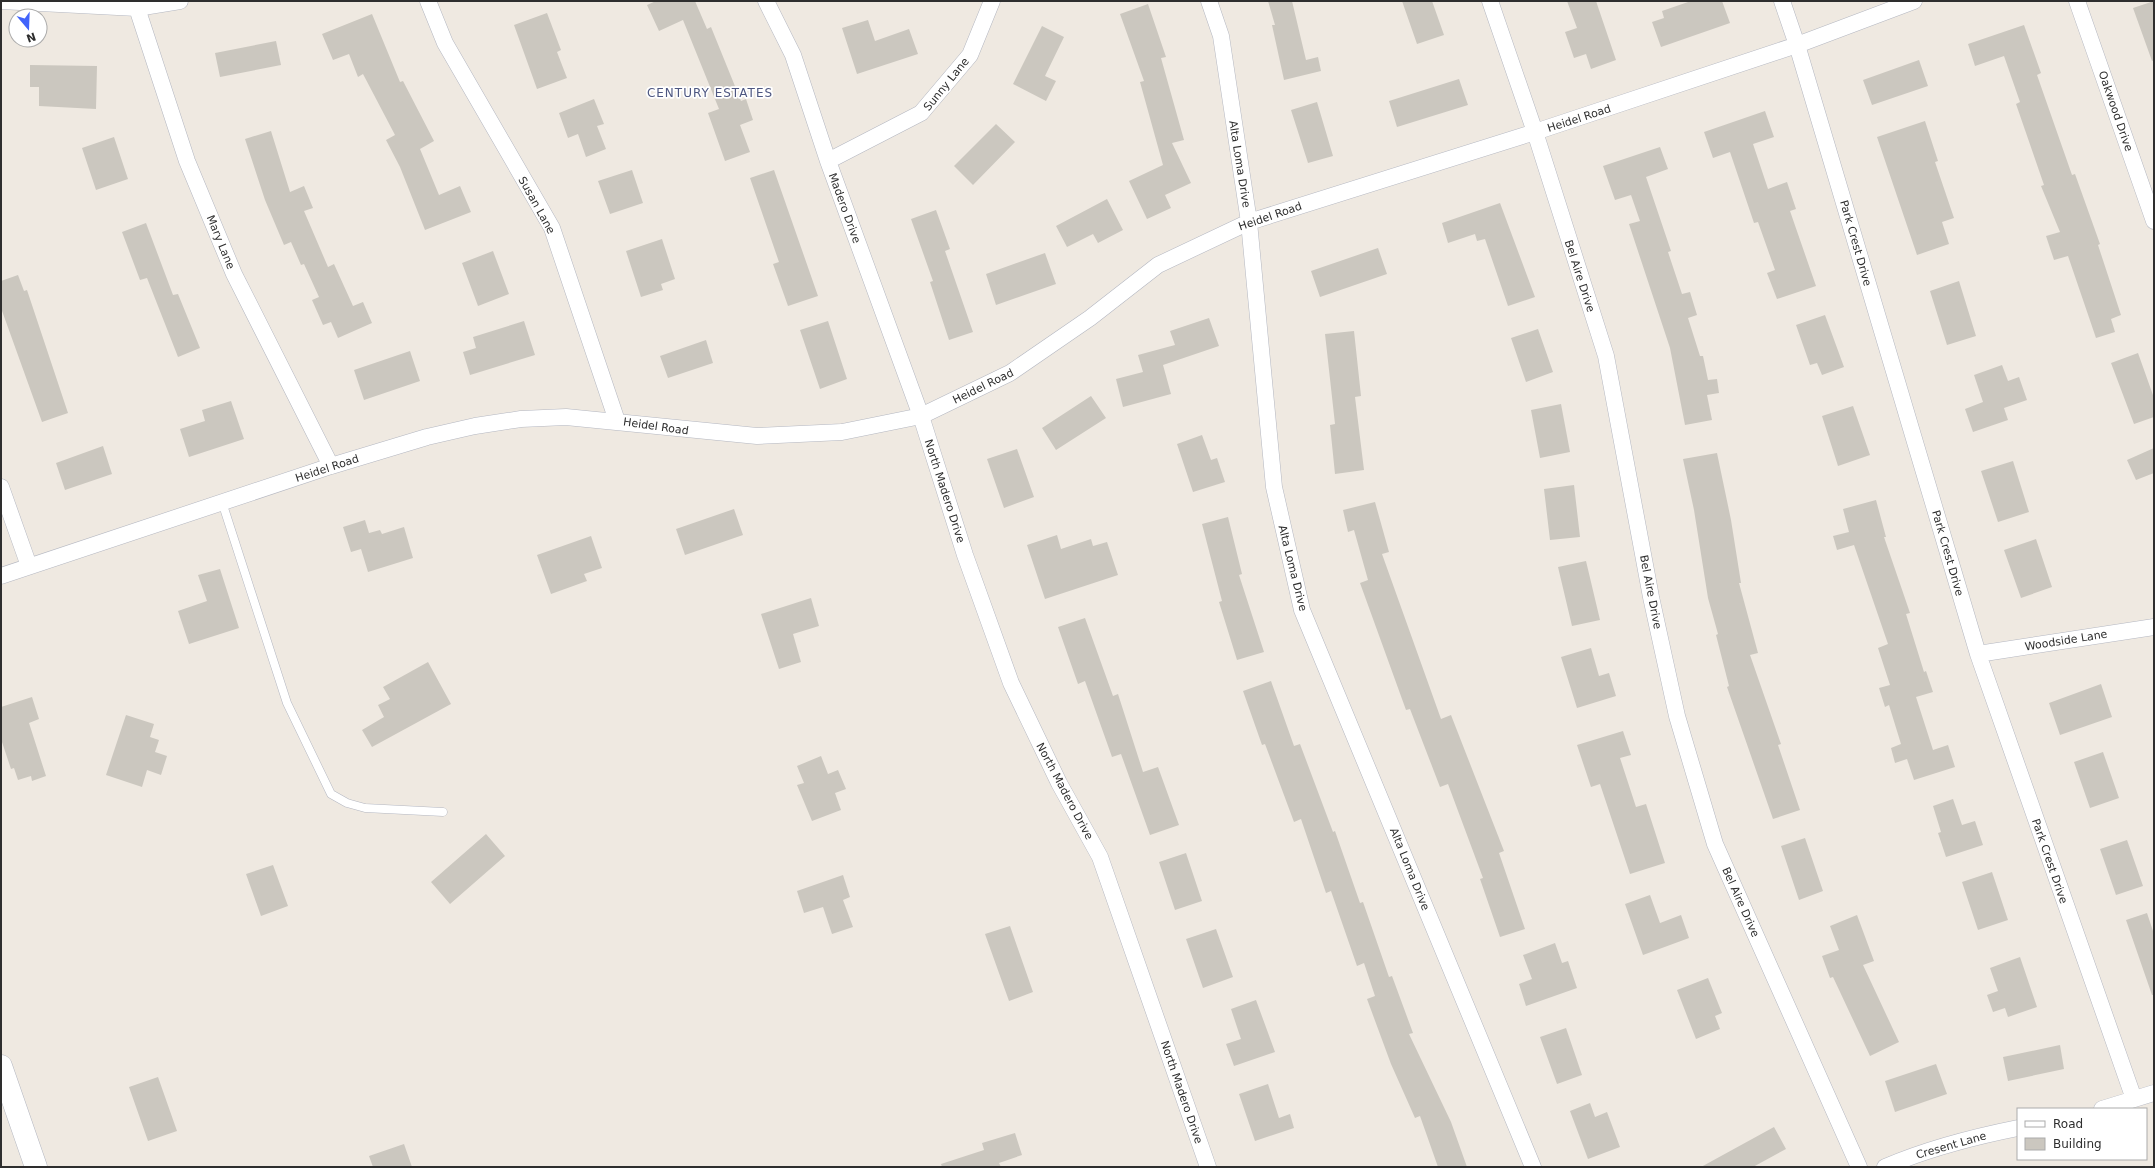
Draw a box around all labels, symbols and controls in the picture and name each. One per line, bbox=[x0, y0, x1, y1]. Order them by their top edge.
north arrow bbox=[8, 8, 48, 48]
text: N bbox=[25, 29, 38, 45]
street label: Sunny Lane bbox=[921, 55, 972, 113]
street label: Oakwood Drive bbox=[2096, 69, 2135, 153]
district label: CENTURY ESTATES bbox=[647, 86, 773, 100]
street label: Heidel Road bbox=[1546, 102, 1613, 135]
street label: Alta Loma Drive bbox=[1226, 120, 1253, 209]
street label: Madero Drive bbox=[826, 171, 863, 245]
street label: Susan Lane bbox=[515, 174, 558, 236]
street label: Park Crest Drive bbox=[1837, 199, 1874, 288]
street label: Heidel Road bbox=[1237, 200, 1303, 233]
street label: Mary Lane bbox=[204, 213, 237, 271]
street label: Bel Aire Drive bbox=[1562, 238, 1597, 314]
street label: Heidel Road bbox=[951, 366, 1016, 407]
street label: Heidel Road bbox=[622, 415, 690, 438]
street label: North Madero Drive bbox=[922, 438, 967, 545]
street label: Heidel Road bbox=[294, 452, 361, 485]
street label: Park Crest Drive bbox=[1929, 509, 1966, 598]
street label: Alta Loma Drive bbox=[1276, 524, 1310, 613]
street label: Bel Aire Drive bbox=[1637, 554, 1664, 631]
street label: Woodside Lane bbox=[2024, 628, 2108, 653]
street label: North Madero Drive bbox=[1033, 740, 1096, 842]
street label: Park Crest Drive bbox=[2029, 817, 2070, 906]
street label: Alta Loma Drive bbox=[1387, 826, 1432, 913]
street label: Bel Aire Drive bbox=[1719, 865, 1762, 939]
street label: North Madero Drive bbox=[1158, 1039, 1205, 1146]
legend bbox=[2017, 1108, 2147, 1160]
text: Road bbox=[2053, 1117, 2083, 1131]
street label: Cresent Lane bbox=[1914, 1129, 1988, 1162]
text: Building bbox=[2053, 1137, 2102, 1151]

